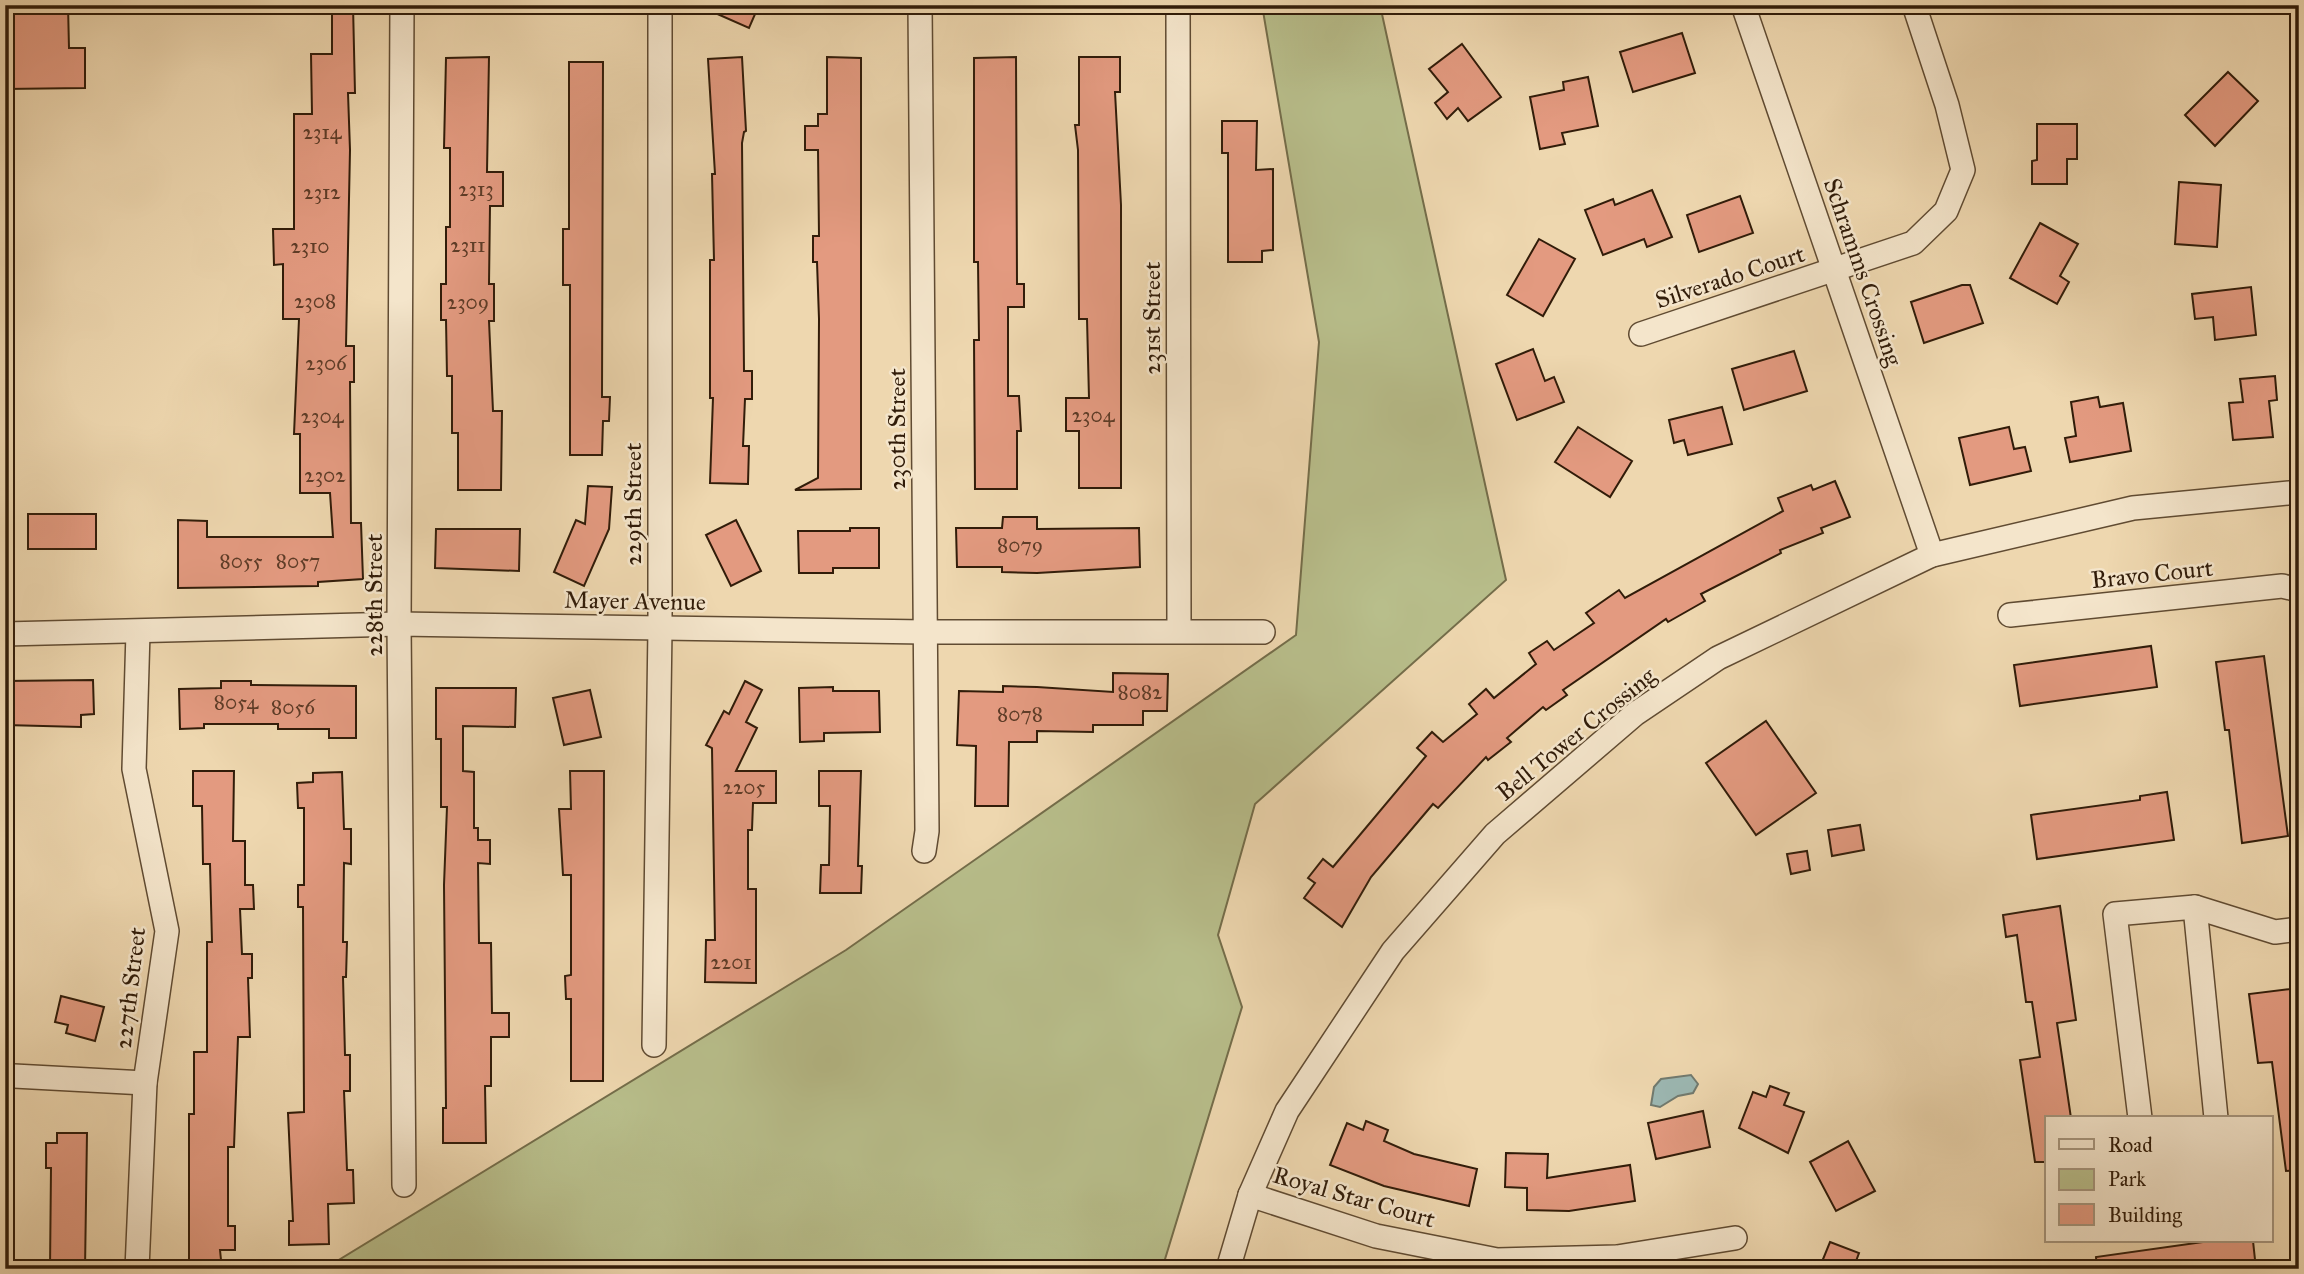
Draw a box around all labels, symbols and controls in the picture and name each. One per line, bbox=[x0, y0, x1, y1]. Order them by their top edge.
house number: 2314 bbox=[303, 119, 343, 145]
street label: Schramms Crossing bbox=[1817, 174, 1909, 371]
house number: 2313 bbox=[458, 176, 494, 202]
house number: 2312 bbox=[303, 179, 341, 205]
house number: 2311 bbox=[450, 232, 486, 258]
house number: 2310 bbox=[290, 233, 330, 259]
street label: Silverado Court bbox=[1651, 239, 1809, 315]
street label: 231st Street bbox=[1137, 261, 1167, 374]
house number: 2308 bbox=[294, 288, 336, 314]
house number: 2309 bbox=[447, 289, 489, 315]
house number: 2306 bbox=[305, 350, 348, 376]
street label: 230th Street bbox=[882, 367, 912, 490]
house number: 2304 bbox=[1072, 402, 1116, 428]
house number: 2304 bbox=[301, 403, 345, 429]
street label: 229th Street bbox=[618, 442, 648, 566]
house number: 2302 bbox=[304, 462, 346, 488]
house number: 8079 bbox=[997, 532, 1043, 558]
street label: 228th Street bbox=[359, 533, 389, 656]
house number: 8055 bbox=[220, 548, 263, 574]
house number: 8057 bbox=[276, 548, 320, 574]
street label: Bravo Court bbox=[2090, 553, 2215, 595]
street label: Mayer Avenue bbox=[564, 585, 706, 617]
street label: Bell Tower Crossing bbox=[1490, 660, 1662, 807]
house number: 8082 bbox=[1118, 679, 1163, 705]
house number: 8054 bbox=[214, 689, 259, 715]
house number: 8056 bbox=[271, 694, 316, 720]
house number: 8078 bbox=[997, 701, 1043, 727]
house number: 2205 bbox=[723, 774, 766, 800]
street label: 227th Street bbox=[108, 925, 152, 1051]
house number: 2201 bbox=[711, 949, 751, 975]
legend bbox=[2045, 1116, 2272, 1242]
text: Road bbox=[2108, 1132, 2153, 1158]
street label: Royal Star Court bbox=[1269, 1160, 1439, 1235]
text: Park bbox=[2108, 1166, 2146, 1192]
text: Building bbox=[2108, 1202, 2182, 1228]

